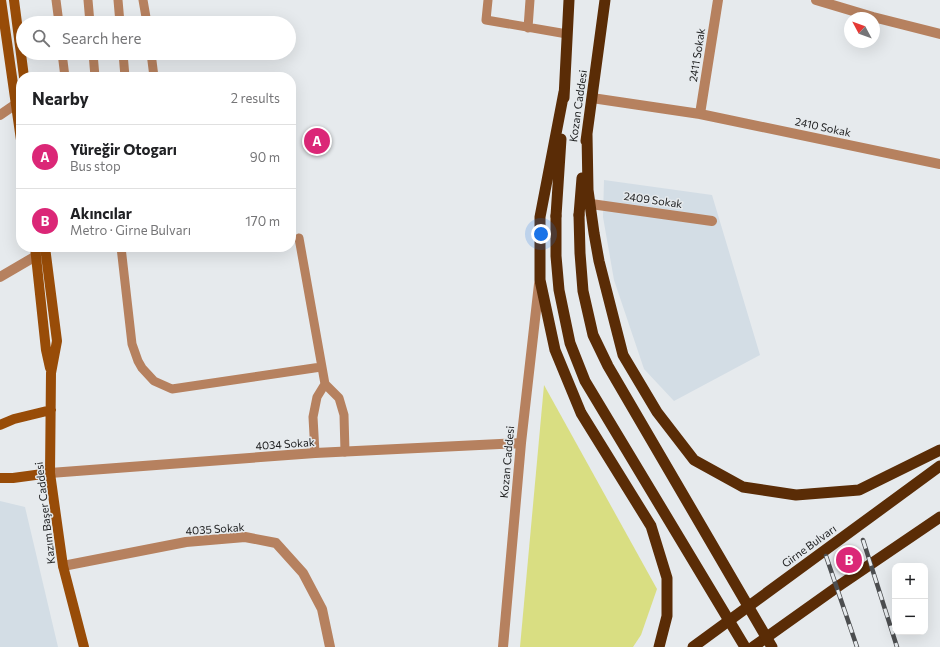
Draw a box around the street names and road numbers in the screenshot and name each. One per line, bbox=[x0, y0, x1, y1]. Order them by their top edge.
street label: 2411 Sokak bbox=[686, 27, 707, 83]
street label: Kozan Caddesi bbox=[566, 69, 589, 143]
street label: 2410 Sokak bbox=[794, 114, 852, 139]
street label: 2409 Sokak bbox=[623, 189, 683, 210]
street label: Kozan Caddesi bbox=[497, 425, 516, 499]
street label: 4034 Sokak bbox=[255, 435, 315, 452]
street label: Kazım Başer Caddesi bbox=[32, 461, 57, 565]
street label: 4035 Sokak bbox=[185, 520, 245, 537]
street label: Girne Bulvarı bbox=[779, 522, 838, 570]

